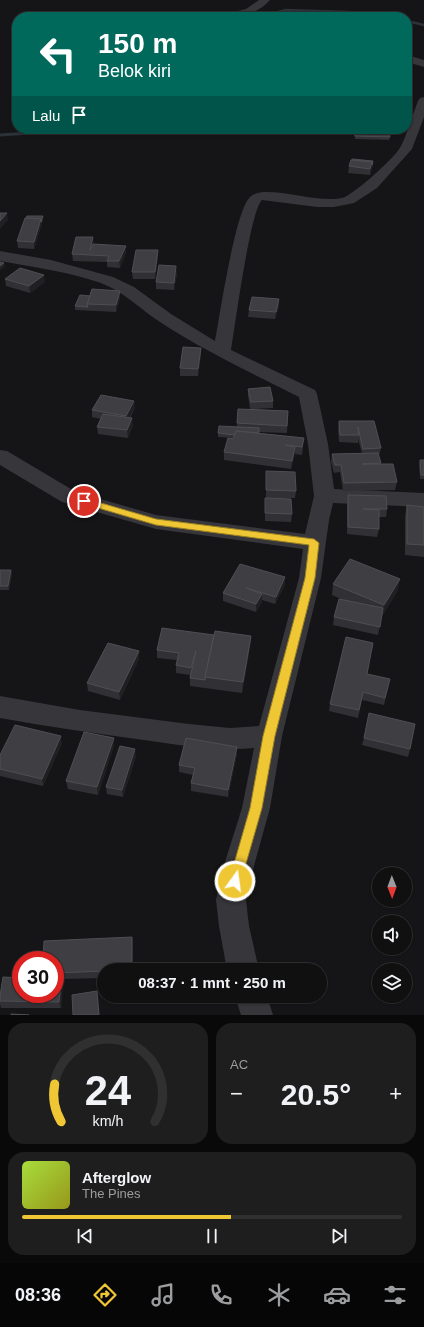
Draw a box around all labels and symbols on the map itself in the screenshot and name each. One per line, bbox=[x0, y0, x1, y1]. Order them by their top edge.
pin bbox=[67, 484, 101, 518]
position arrow bbox=[214, 860, 256, 902]
north arrow bbox=[372, 867, 412, 907]
speed limit sign: 30 bbox=[12, 951, 64, 1003]

